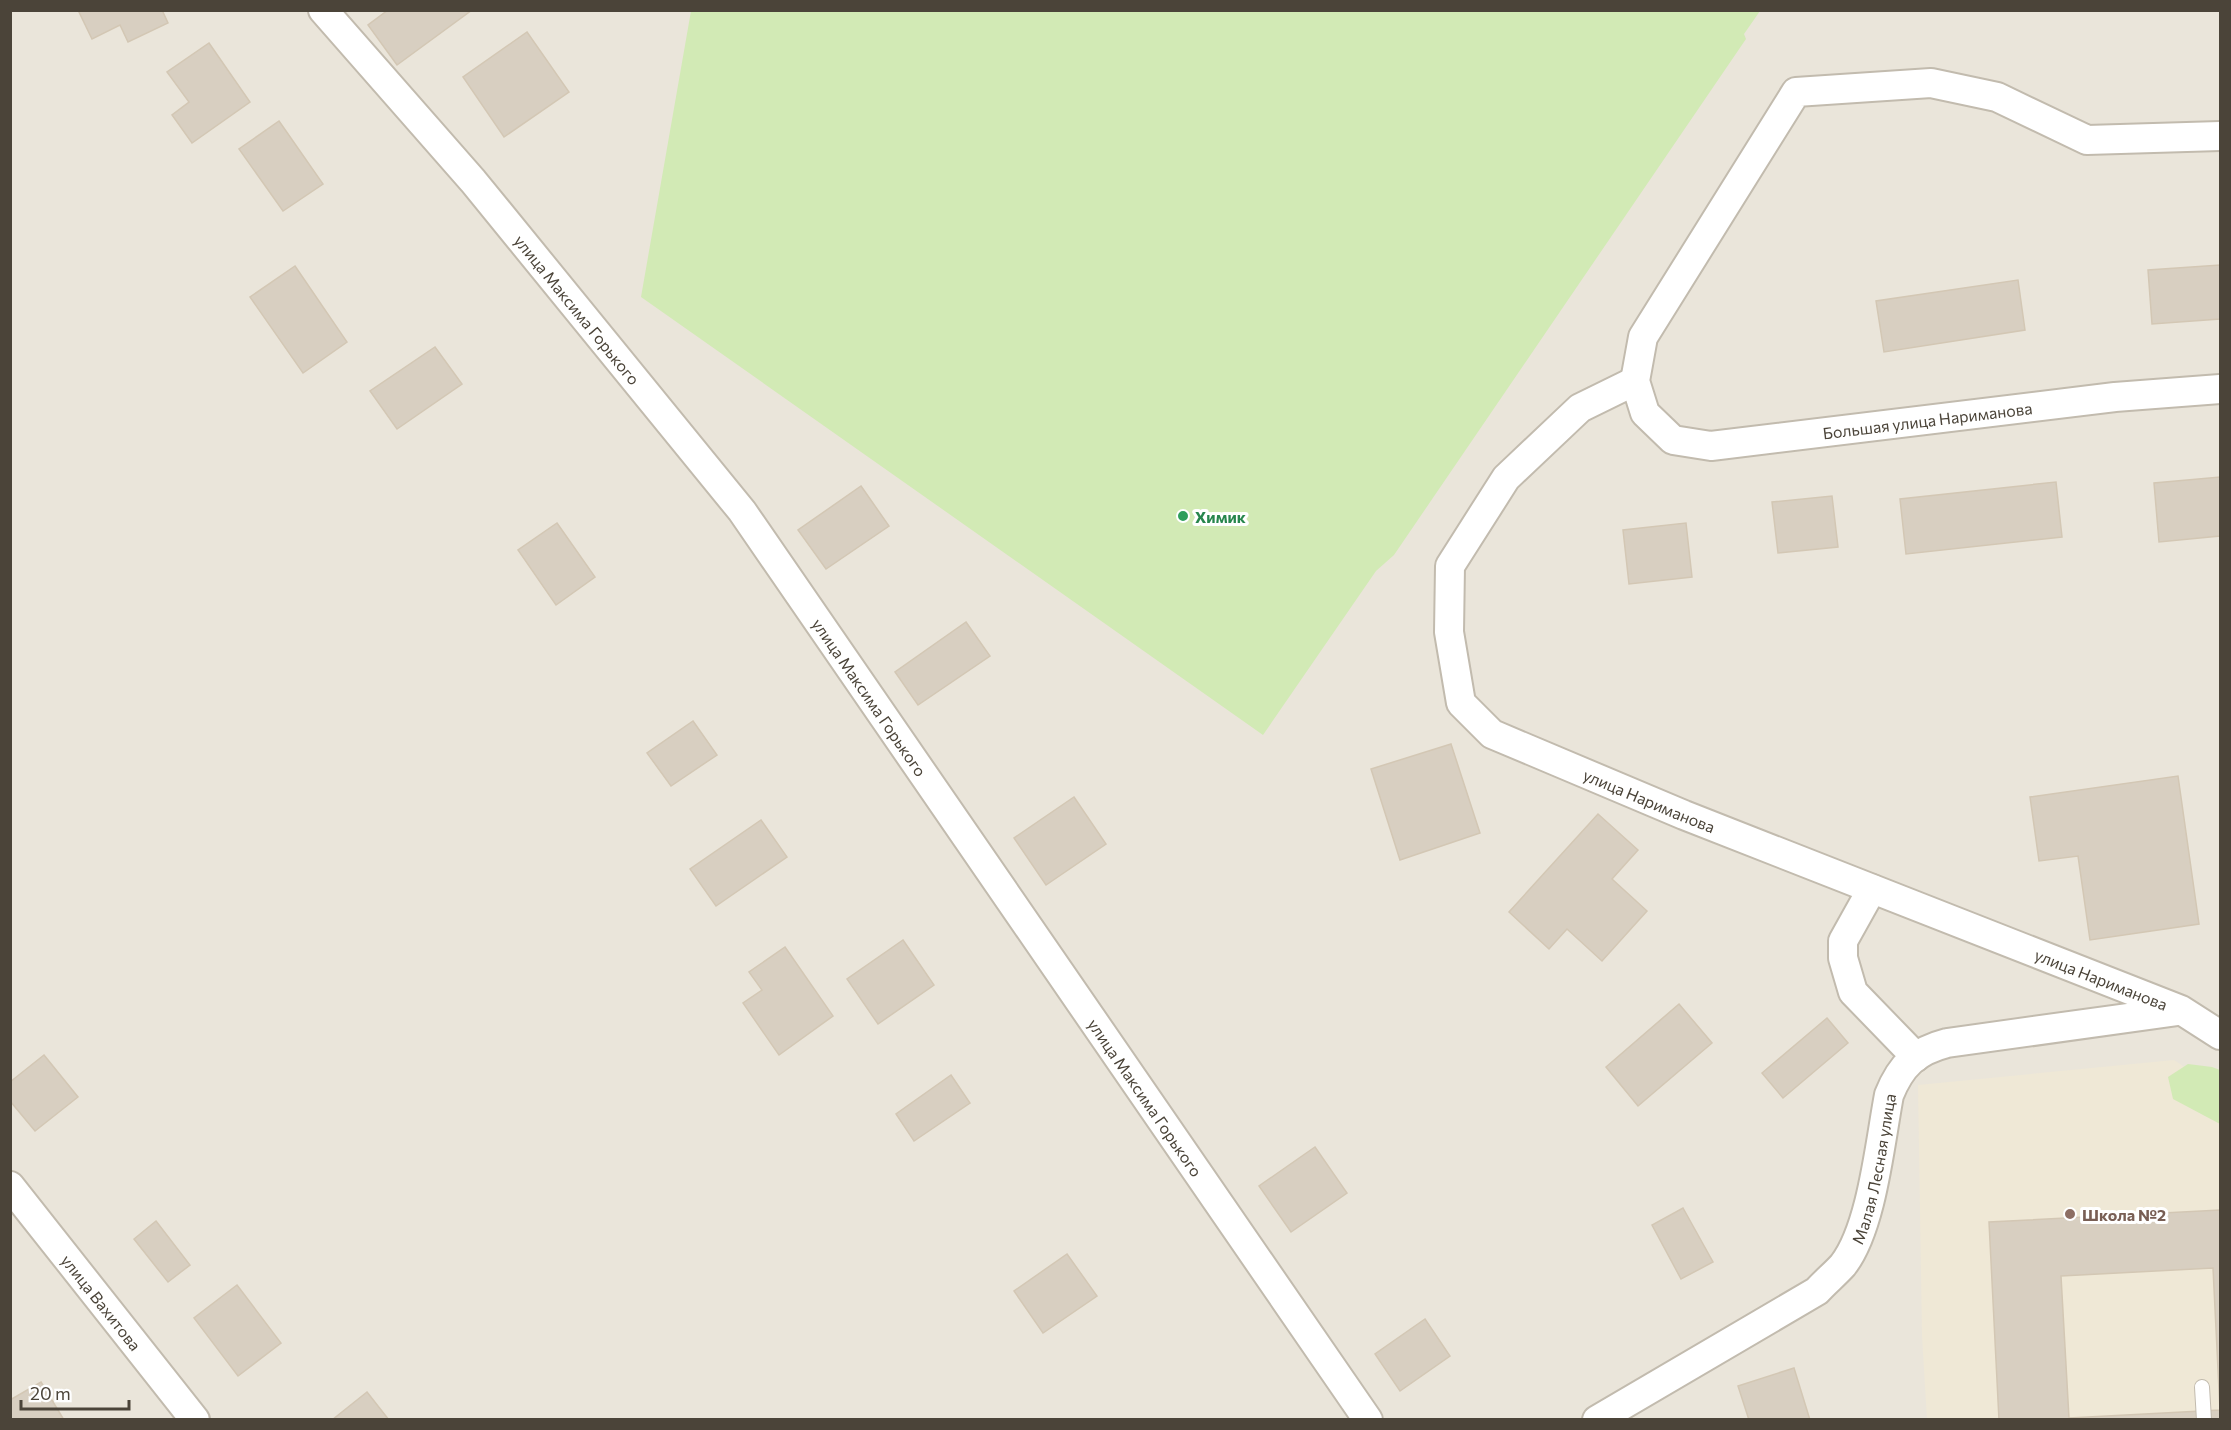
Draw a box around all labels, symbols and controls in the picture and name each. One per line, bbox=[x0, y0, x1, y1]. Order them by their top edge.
street label: улица Максима Горького bbox=[511, 231, 644, 388]
street label: Большая улица Нариманова bbox=[1822, 398, 2033, 442]
place label: Химик bbox=[1195, 507, 1246, 526]
marker: Химик bbox=[1176, 509, 1190, 523]
street label: улица Максима Горького bbox=[809, 614, 931, 780]
street label: улица Нариманова bbox=[1581, 764, 1718, 836]
street label: улица Нариманова bbox=[2032, 944, 2170, 1013]
street label: улица Максима Горького bbox=[1085, 1015, 1207, 1180]
street label: Малая Лесная улица bbox=[1847, 1092, 1899, 1247]
place label: Школа №2 bbox=[2082, 1205, 2166, 1224]
marker: Школа №2 bbox=[2063, 1207, 2077, 1221]
street label: улица Вахитова bbox=[58, 1250, 146, 1354]
scale bar bbox=[21, 1373, 129, 1411]
text: 20 m bbox=[30, 1382, 71, 1404]

